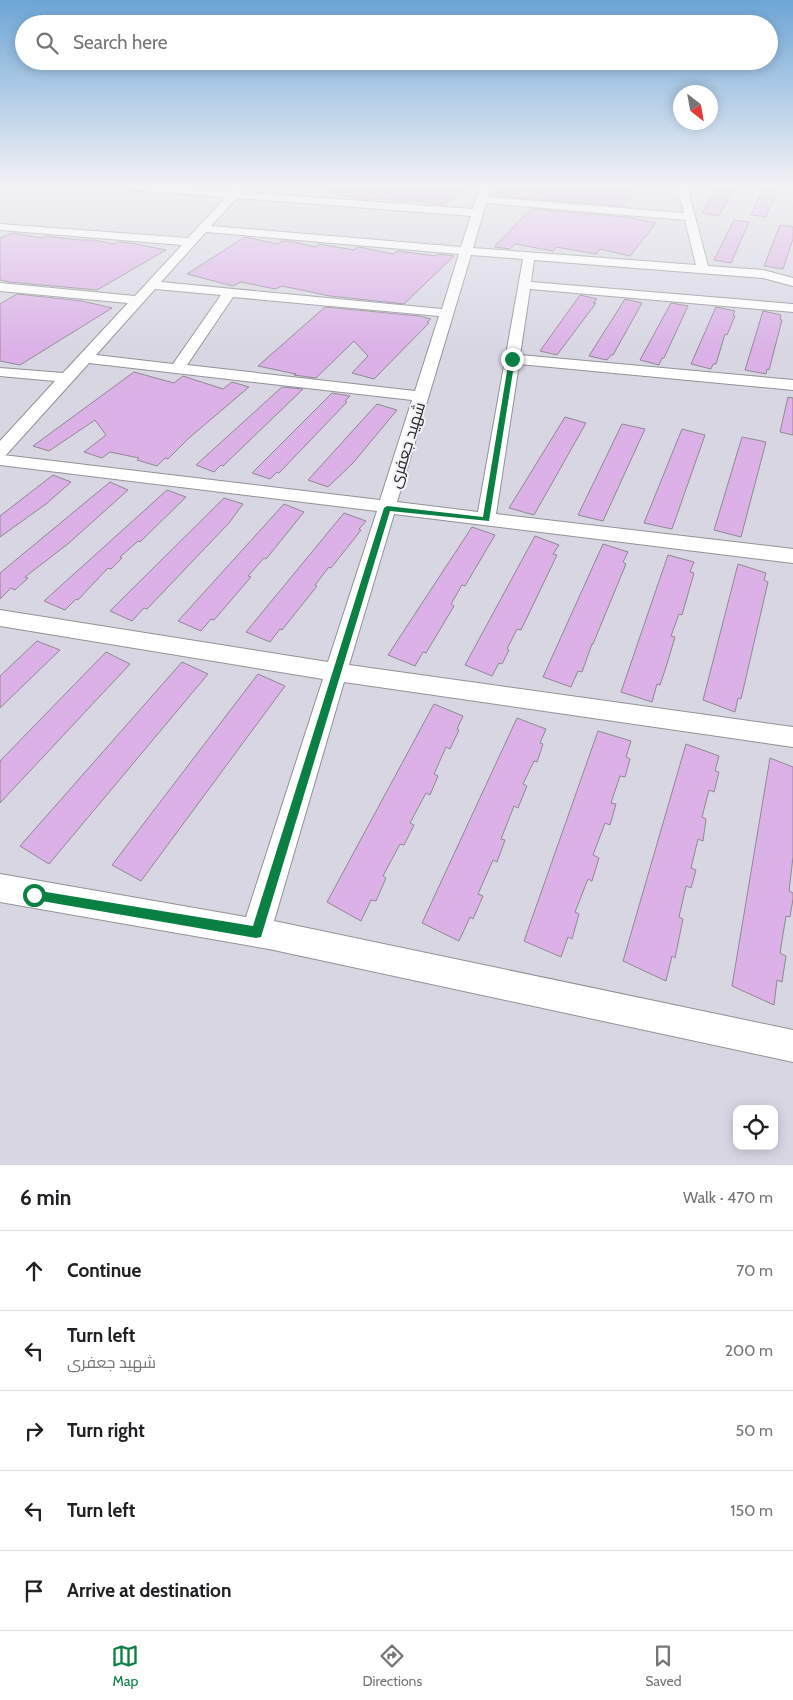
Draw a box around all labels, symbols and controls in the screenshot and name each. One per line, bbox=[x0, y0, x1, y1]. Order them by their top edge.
search box bbox=[15, 15, 778, 70]
icon: search bbox=[33, 29, 61, 57]
text: Search here bbox=[73, 31, 167, 54]
north arrow bbox=[673, 85, 718, 130]
route end bbox=[501, 348, 524, 371]
street label: شهید جعفری bbox=[385, 400, 430, 491]
route start bbox=[23, 884, 46, 907]
map controls bbox=[733, 1105, 778, 1150]
button: locate bbox=[733, 1105, 778, 1150]
text: 6 min bbox=[20, 1185, 71, 1210]
text: Walk · 470 m bbox=[683, 1188, 773, 1207]
icon: ahead bbox=[20, 1257, 48, 1285]
text: Continue bbox=[67, 1259, 141, 1282]
text: 70 m bbox=[736, 1261, 773, 1280]
text: Turn left bbox=[67, 1324, 135, 1347]
icon: left bbox=[20, 1337, 48, 1365]
text: 200 m bbox=[725, 1341, 773, 1360]
text: شهید جعفری bbox=[67, 1353, 156, 1372]
icon: right bbox=[20, 1417, 48, 1445]
text: Turn right bbox=[67, 1419, 145, 1442]
text: 50 m bbox=[736, 1421, 773, 1440]
icon: left bbox=[20, 1497, 48, 1525]
text: Turn left bbox=[67, 1499, 135, 1522]
text: 150 m bbox=[730, 1501, 773, 1520]
icon: arrive bbox=[20, 1577, 48, 1605]
text: Arrive at destination bbox=[67, 1579, 231, 1602]
tab: Map bbox=[111, 1642, 139, 1690]
tab: Directions bbox=[362, 1642, 422, 1690]
tab: Saved bbox=[645, 1642, 682, 1690]

